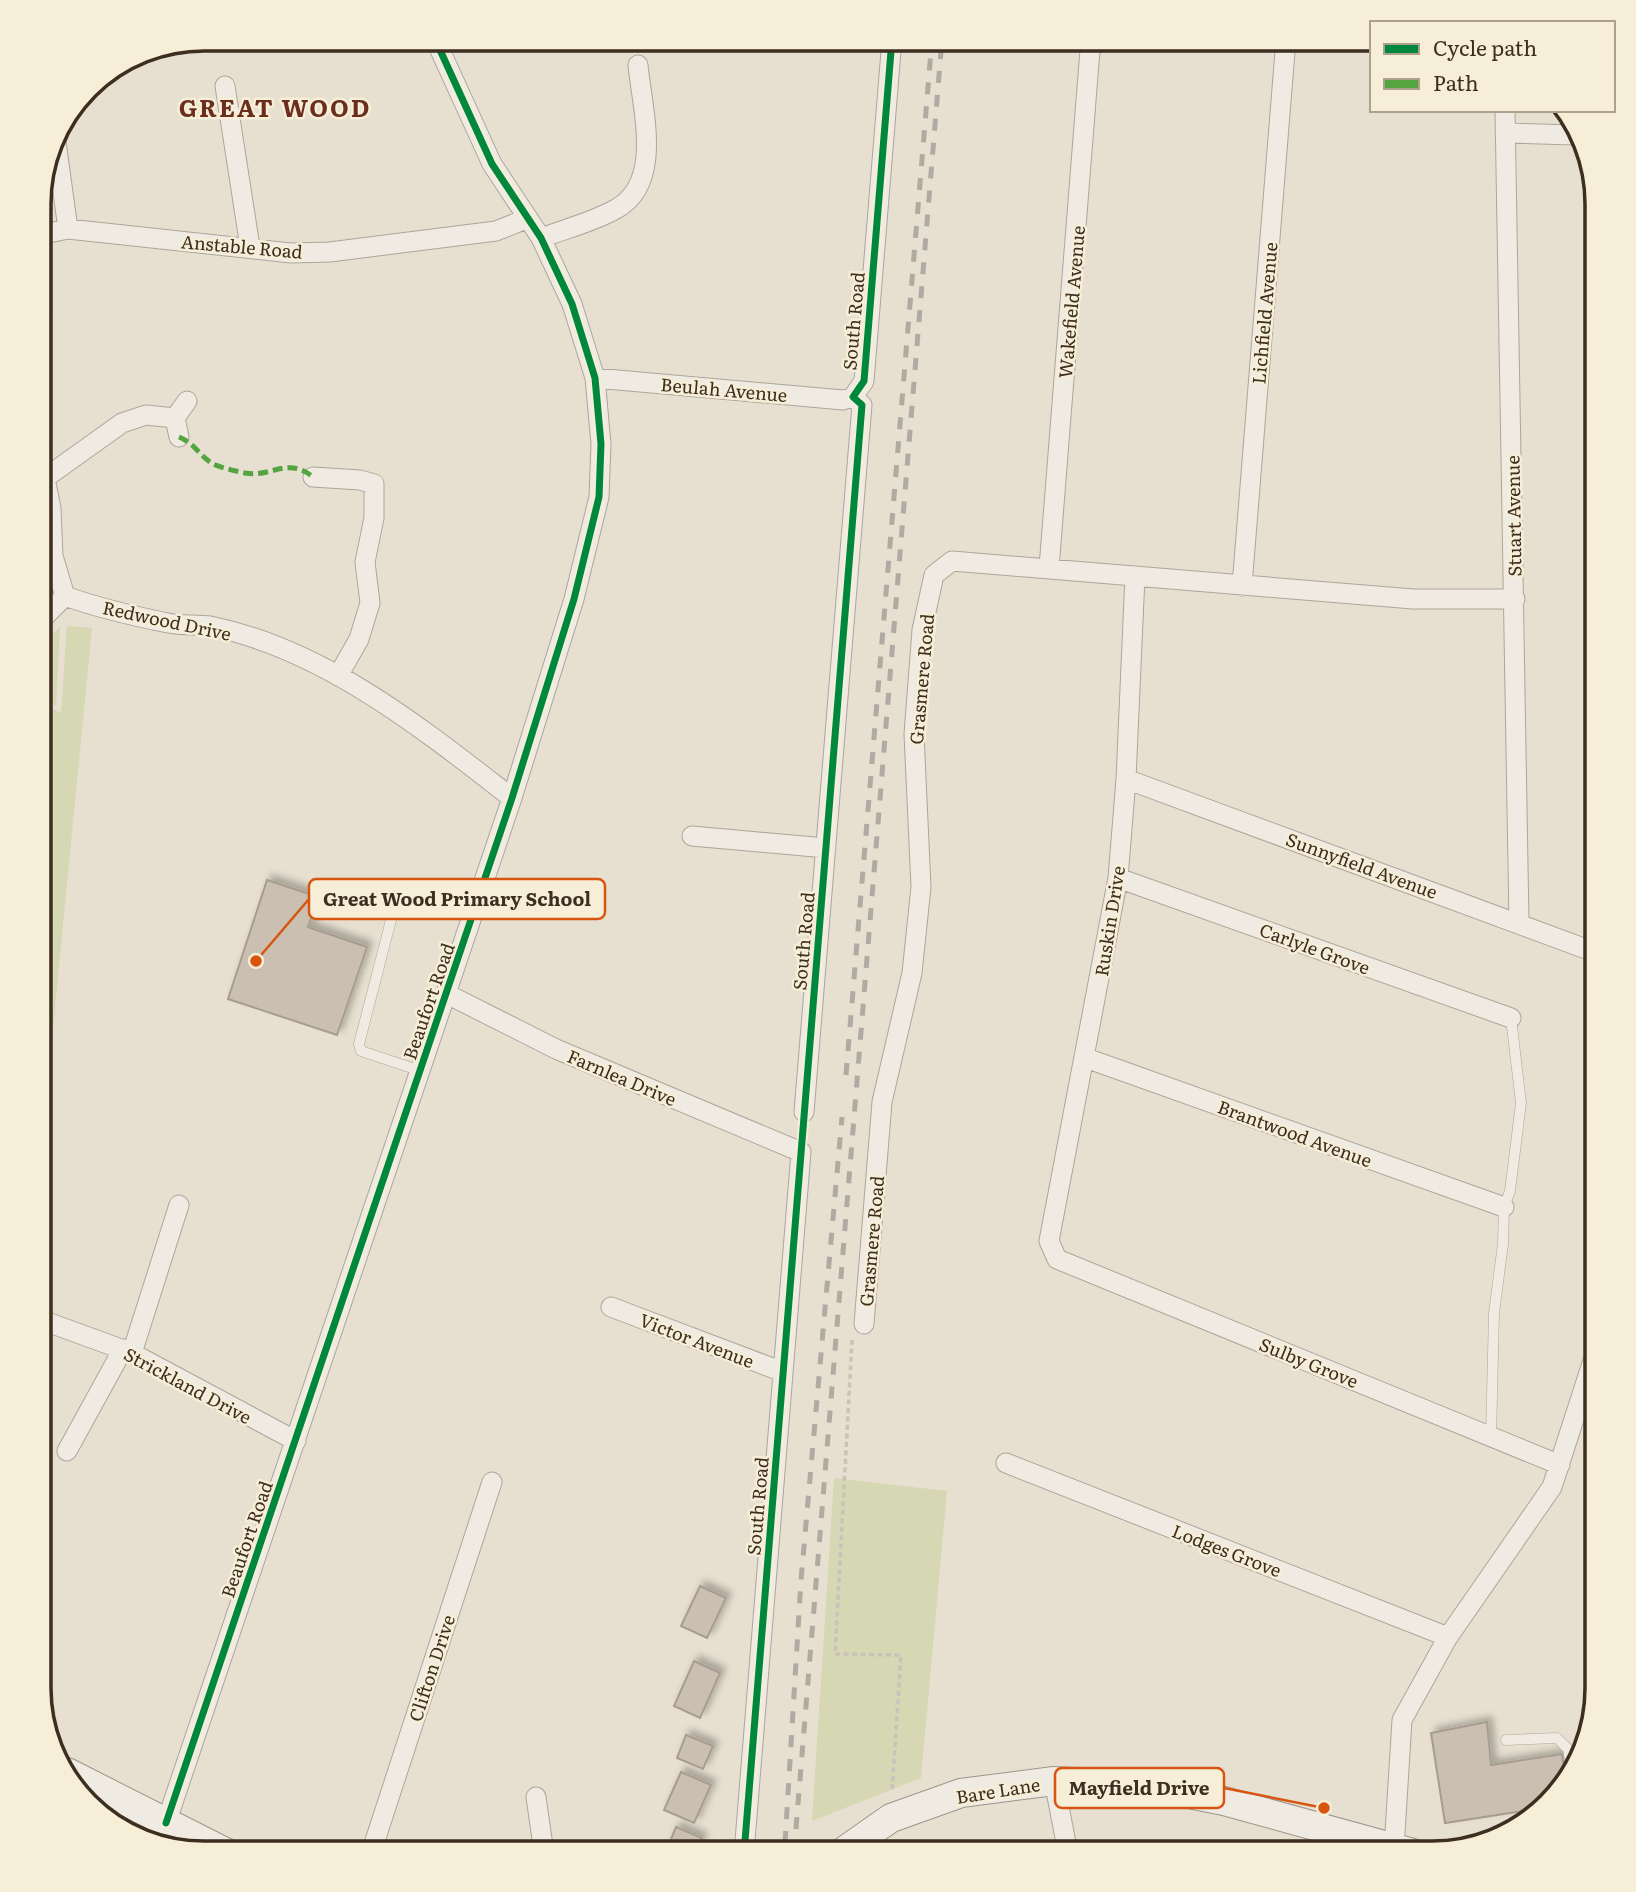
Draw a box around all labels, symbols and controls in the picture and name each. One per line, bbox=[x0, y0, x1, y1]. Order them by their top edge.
legend bbox=[1370, 21, 1615, 112]
text: Cycle path bbox=[1433, 31, 1537, 62]
text: Path bbox=[1433, 66, 1479, 97]
district label: GREAT WOOD bbox=[179, 89, 371, 124]
street label: Wakefield Avenue bbox=[1051, 224, 1091, 380]
street label: Anstable Road bbox=[180, 227, 304, 265]
street label: Lichfield Avenue bbox=[1244, 241, 1284, 385]
street label: South Road bbox=[835, 271, 871, 371]
street label: Beulah Avenue bbox=[660, 370, 788, 408]
street label: Stuart Avenue bbox=[1498, 455, 1528, 577]
street label: Redwood Drive bbox=[100, 593, 234, 647]
street label: Grasmere Road bbox=[902, 612, 940, 746]
street label: Sunnyfield Avenue bbox=[1283, 825, 1441, 905]
street label: Ruskin Drive bbox=[1087, 864, 1131, 978]
callout: Great Wood Primary School bbox=[309, 879, 605, 919]
text: Great Wood Primary School bbox=[323, 884, 591, 912]
street label: South Road bbox=[785, 891, 821, 991]
street label: Carlyle Grove bbox=[1256, 916, 1374, 980]
street label: Beaufort Road bbox=[395, 939, 461, 1063]
street label: Farnlea Drive bbox=[563, 1042, 681, 1112]
street label: Brantwood Avenue bbox=[1214, 1093, 1376, 1173]
street label: Grasmere Road bbox=[852, 1174, 890, 1308]
street label: Victor Avenue bbox=[636, 1306, 758, 1374]
street label: Sulby Grove bbox=[1256, 1330, 1362, 1394]
street label: Strickland Drive bbox=[119, 1340, 257, 1430]
street label: South Road bbox=[739, 1456, 775, 1556]
street label: Beaufort Road bbox=[213, 1477, 279, 1601]
street label: Lodges Grove bbox=[1168, 1517, 1286, 1583]
street label: Clifton Drive bbox=[401, 1611, 461, 1725]
callout: Mayfield Drive bbox=[1055, 1768, 1224, 1808]
street label: Bare Lane bbox=[954, 1770, 1042, 1810]
text: Mayfield Drive bbox=[1068, 1773, 1210, 1801]

